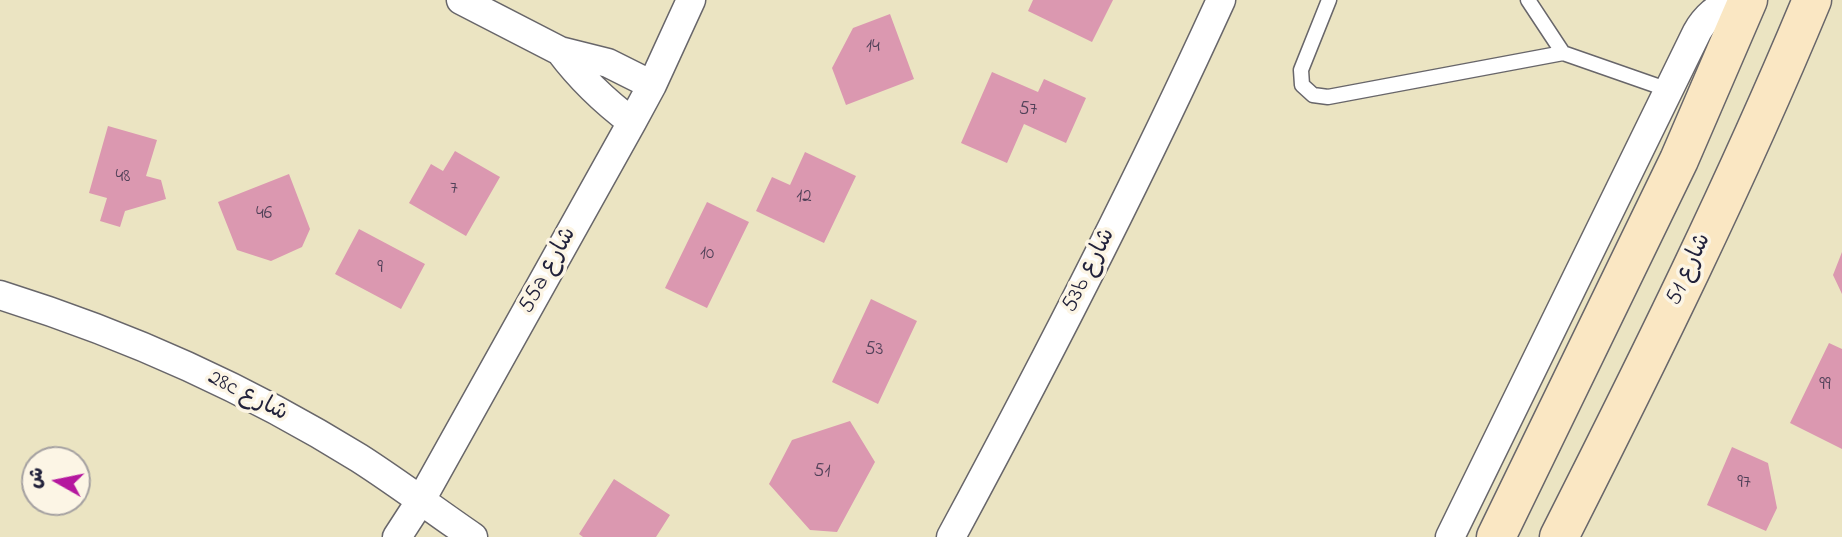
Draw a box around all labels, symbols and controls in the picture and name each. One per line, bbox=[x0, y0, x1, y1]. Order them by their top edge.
house number: 14 bbox=[866, 37, 880, 59]
house number: 57 bbox=[1019, 100, 1037, 122]
house number: 48 bbox=[116, 167, 130, 189]
house number: 7 bbox=[450, 179, 458, 201]
house number: 12 bbox=[796, 187, 812, 209]
house number: 46 bbox=[256, 204, 272, 226]
street label: 55a شارع bbox=[514, 223, 584, 319]
street label: 53b شارع bbox=[1057, 224, 1123, 318]
street label: شارع 51 bbox=[1661, 230, 1719, 310]
house number: 10 bbox=[700, 244, 714, 266]
house number: 9 bbox=[377, 258, 383, 280]
house number: 53 bbox=[865, 340, 883, 362]
street label: 28c شارع bbox=[203, 365, 291, 429]
house number: 99 bbox=[1819, 375, 1831, 397]
north arrow bbox=[21, 446, 91, 516]
house number: 51 bbox=[814, 462, 830, 484]
text: ش bbox=[22, 466, 52, 490]
house number: 97 bbox=[1737, 473, 1751, 495]

